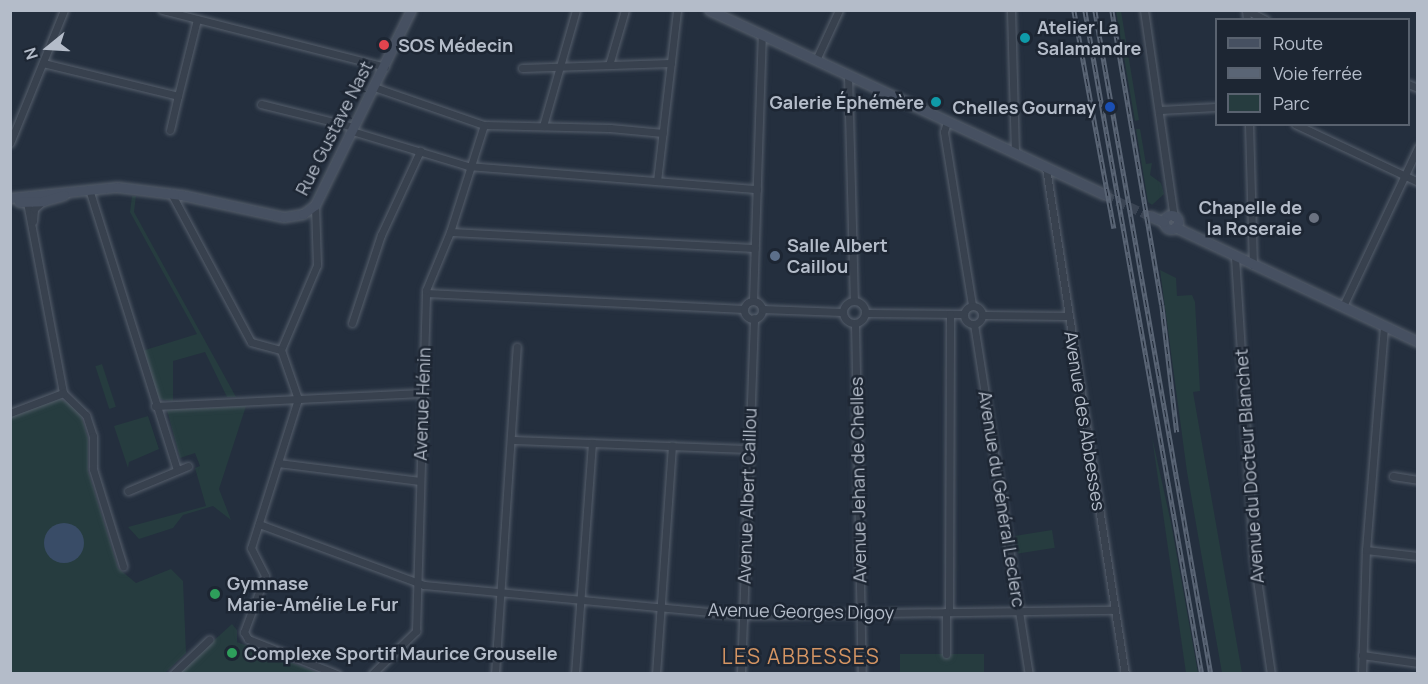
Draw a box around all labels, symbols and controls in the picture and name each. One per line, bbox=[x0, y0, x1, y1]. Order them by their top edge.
place label: Atelier La Salamandre bbox=[1037, 17, 1141, 60]
north arrow bbox=[18, 18, 78, 78]
legend bbox=[1215, 18, 1410, 126]
marker: Atelier La Salamandre bbox=[1018, 31, 1032, 45]
text: Route bbox=[1273, 31, 1323, 55]
place label: SOS Médecin bbox=[398, 34, 513, 56]
marker: SOS Médecin bbox=[375, 36, 393, 54]
text: N bbox=[19, 45, 43, 62]
street label: Rue Gustave Nast bbox=[291, 57, 377, 199]
text: Voie ferrée bbox=[1273, 61, 1362, 85]
place label: Galerie Éphémère bbox=[770, 91, 924, 113]
text: Parc bbox=[1273, 91, 1310, 115]
marker: Galerie Éphémère bbox=[929, 95, 943, 109]
place label: Chelles Gournay bbox=[952, 96, 1096, 118]
marker: Chelles Gournay bbox=[1101, 98, 1119, 116]
place label: Chapelle de la Roseraie bbox=[1199, 197, 1302, 240]
marker: Chapelle de la Roseraie bbox=[1307, 211, 1321, 225]
place label: Salle Albert Caillou bbox=[787, 235, 888, 278]
marker: Salle Albert Caillou bbox=[768, 249, 782, 263]
street label: Avenue des Abbesses bbox=[1060, 330, 1110, 512]
street label: Avenue Hénin bbox=[409, 347, 435, 461]
street label: Avenue du Docteur Blanchet bbox=[1230, 348, 1268, 584]
street label: Avenue Jehan de Chelles bbox=[845, 377, 871, 583]
street label: Avenue du Général Leclerc bbox=[974, 389, 1030, 609]
street label: Avenue Albert Caillou bbox=[733, 408, 761, 584]
place label: Gymnase Marie-Amélie Le Fur bbox=[227, 573, 399, 616]
marker: Gymnase Marie-Amélie Le Fur bbox=[208, 587, 222, 601]
street label: Avenue Georges Digoy bbox=[708, 599, 894, 623]
place label: Complexe Sportif Maurice Grouselle bbox=[244, 642, 558, 664]
district label: LES ABBESSES bbox=[722, 643, 880, 669]
marker: Complexe Sportif Maurice Grouselle bbox=[225, 646, 239, 660]

